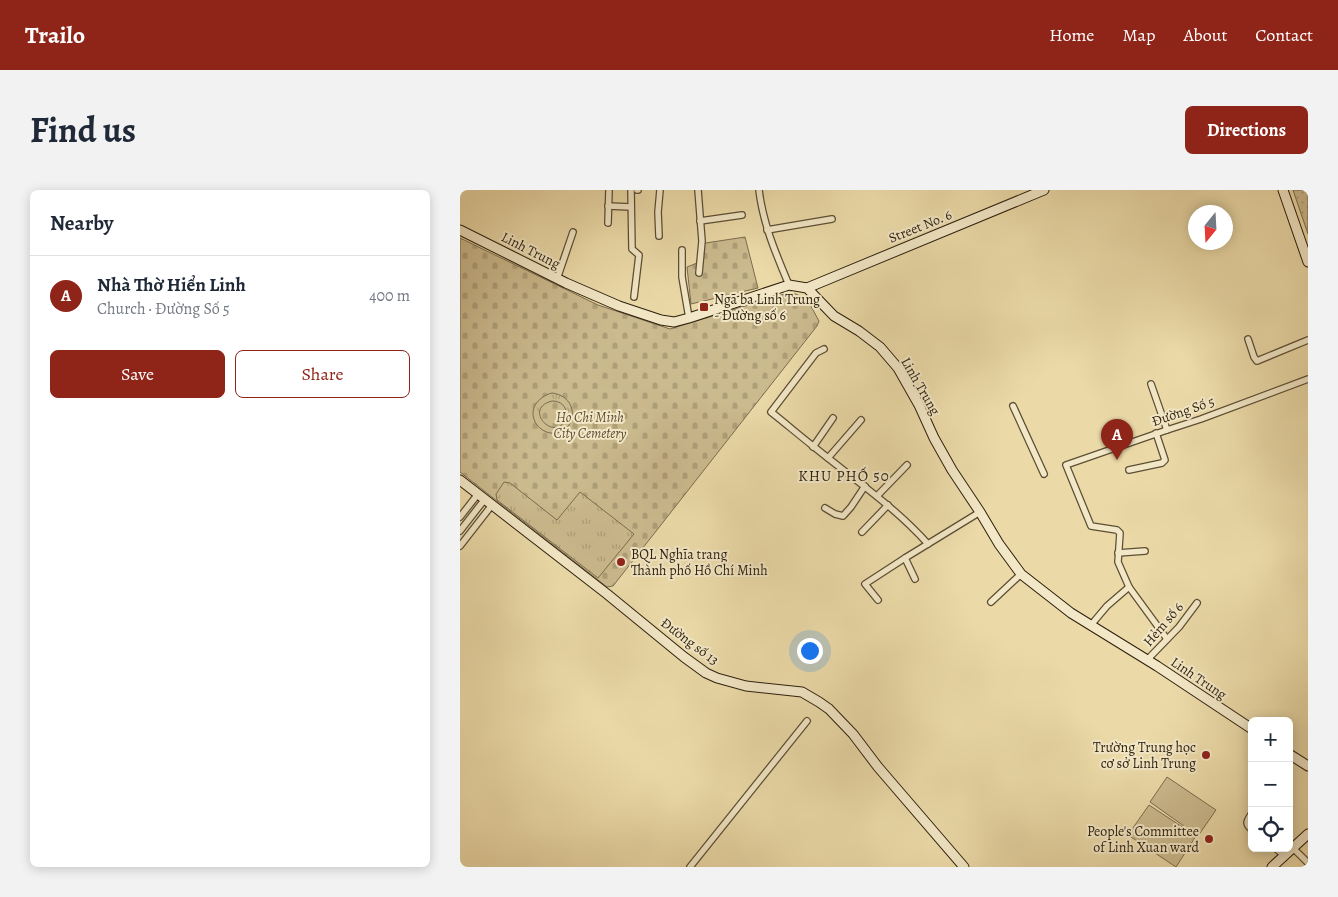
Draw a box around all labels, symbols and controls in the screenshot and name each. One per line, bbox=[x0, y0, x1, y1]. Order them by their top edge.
text: Trailo bbox=[25, 19, 85, 51]
text: Home bbox=[1049, 23, 1094, 47]
text: Map bbox=[1122, 23, 1155, 47]
text: About bbox=[1183, 23, 1227, 47]
text: Contact bbox=[1255, 23, 1313, 47]
text: Find us bbox=[30, 106, 136, 154]
button: Directions bbox=[1185, 106, 1308, 154]
street label: Street No. 6 bbox=[886, 205, 955, 248]
north arrow bbox=[1188, 205, 1233, 250]
text: Nearby bbox=[50, 209, 113, 237]
street label: Linh Trung bbox=[498, 227, 564, 273]
text: Nhà Thờ Hiển Linh bbox=[97, 272, 246, 298]
text: A bbox=[61, 285, 71, 307]
text: 400 m bbox=[369, 285, 410, 307]
place label: Ngã ba Linh Trung - Đường số 6 bbox=[714, 290, 820, 325]
text: Church · Đường Số 5 bbox=[97, 298, 230, 320]
marker: Ngã ba Linh Trung - Đường số 6 bbox=[698, 301, 710, 313]
button: Save bbox=[50, 350, 225, 398]
button: Share bbox=[235, 350, 410, 398]
street label: Linh Trung bbox=[896, 354, 945, 419]
street label: Đường Số 5 bbox=[1149, 392, 1217, 431]
park label: Ho Chi Minh City Cemetery bbox=[554, 408, 626, 443]
pin: A bbox=[1101, 419, 1133, 460]
district label: KHU PHỐ 50 bbox=[798, 466, 890, 486]
place label: BQL Nghĩa trang Thành phố Hồ Chí Minh bbox=[631, 545, 768, 580]
marker: BQL Nghĩa trang Thành phố Hồ Chí Minh bbox=[615, 556, 627, 568]
street label: Hẻm số 6 bbox=[1139, 598, 1188, 650]
street label: Đường số 13 bbox=[657, 613, 723, 670]
your location bbox=[797, 638, 823, 664]
street label: Linh Trung bbox=[1167, 653, 1230, 704]
map controls bbox=[1248, 717, 1293, 852]
button: + bbox=[1248, 717, 1293, 762]
place label: Trường Trung học cơ sở Linh Trung bbox=[1093, 738, 1196, 773]
marker: Trường Trung học cơ sở Linh Trung bbox=[1200, 749, 1212, 761]
button: − bbox=[1248, 762, 1293, 807]
button: locate bbox=[1248, 807, 1293, 852]
place label: People's Committee of Linh Xuan ward bbox=[1087, 822, 1199, 857]
marker: People's Committee of Linh Xuan ward bbox=[1203, 833, 1215, 845]

